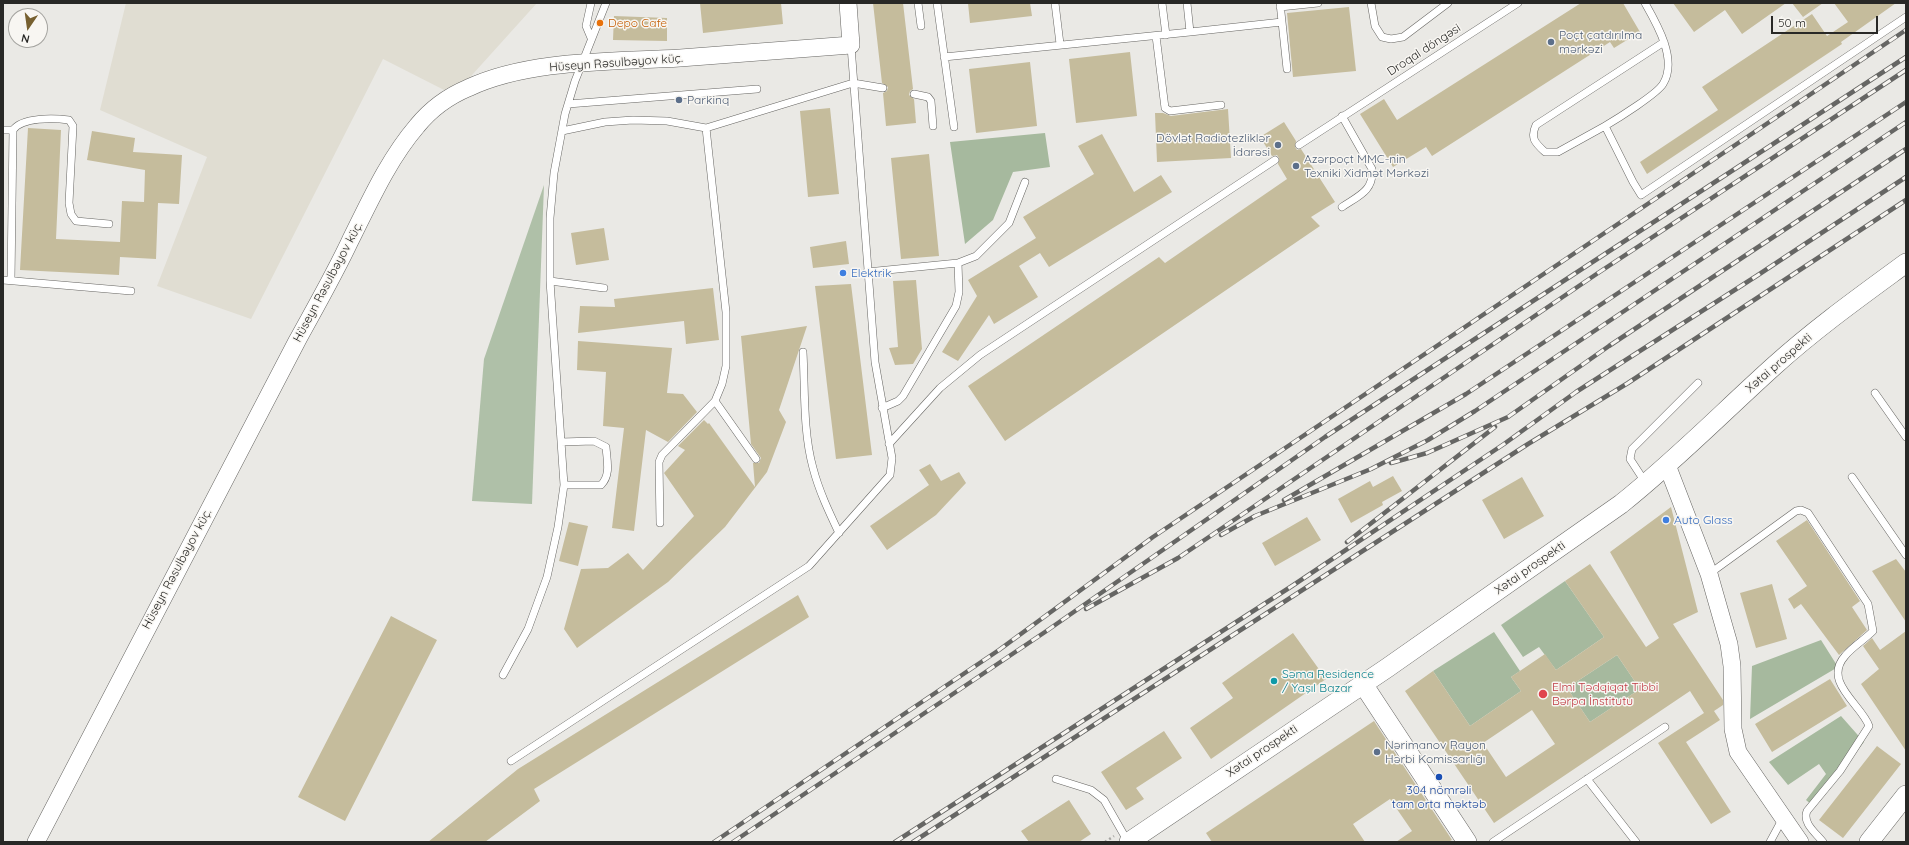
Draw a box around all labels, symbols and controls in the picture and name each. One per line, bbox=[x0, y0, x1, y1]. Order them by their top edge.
north arrow bbox=[8, 8, 48, 48]
scale bar bbox=[1773, 8, 1880, 34]
text: 50 m bbox=[1778, 15, 1806, 30]
place label: Depo Cafe bbox=[608, 16, 667, 30]
marker: Depo Cafe bbox=[595, 18, 605, 28]
street label: Droqal döngəsi bbox=[1385, 21, 1463, 79]
place label: Poçt çatdırılma mərkəzi bbox=[1559, 28, 1642, 56]
text: N bbox=[20, 31, 31, 46]
marker: Poçt çatdırılma mərkəzi bbox=[1546, 37, 1556, 47]
street label: Hüseyn Rəsulbəyov küç. bbox=[549, 51, 683, 75]
place label: Parkinq bbox=[687, 93, 729, 107]
marker: Parkinq bbox=[674, 95, 684, 105]
place label: Dövlət Radiotezliklər İdarəsi bbox=[1156, 131, 1270, 159]
marker: Dövlət Radiotezliklər İdarəsi bbox=[1273, 140, 1283, 150]
place label: Azərpoçt MMC-nin Texniki Xidmət Mərkəzi bbox=[1304, 152, 1429, 180]
marker: Azərpoçt MMC-nin Texniki Xidmət Mərkəzi bbox=[1291, 161, 1301, 171]
street label: Hüseyn Rəsulbəyov küç. bbox=[290, 219, 366, 345]
place label: Elektrik bbox=[851, 266, 891, 280]
marker: Elektrik bbox=[838, 268, 848, 278]
street label: Xətai prospekti bbox=[1743, 330, 1815, 396]
street label: Hüseyn Rəsulbəyov küç. bbox=[139, 506, 215, 632]
place label: Auto Glass bbox=[1674, 513, 1733, 527]
marker: Auto Glass bbox=[1661, 515, 1671, 525]
street label: Xətai prospekti bbox=[1492, 538, 1568, 598]
place label: Səma Residence / Yaşıl Bazar bbox=[1282, 667, 1374, 695]
marker: Səma Residence / Yaşıl Bazar bbox=[1269, 676, 1279, 686]
place label: Elmi Tədqiqat Tibbi Bərpa İnstitutu bbox=[1552, 680, 1658, 708]
marker: Elmi Tədqiqat Tibbi Bərpa İnstitutu bbox=[1537, 688, 1549, 700]
street label: Xətai prospekti bbox=[1224, 722, 1300, 780]
place label: Nərimanov Rayon Hərbi Komissarlığı bbox=[1385, 738, 1486, 766]
marker: Nərimanov Rayon Hərbi Komissarlığı bbox=[1372, 747, 1382, 757]
marker: 304 nömrəli tam orta məktəb bbox=[1434, 772, 1444, 782]
place label: 304 nömrəli tam orta məktəb bbox=[1392, 783, 1486, 811]

